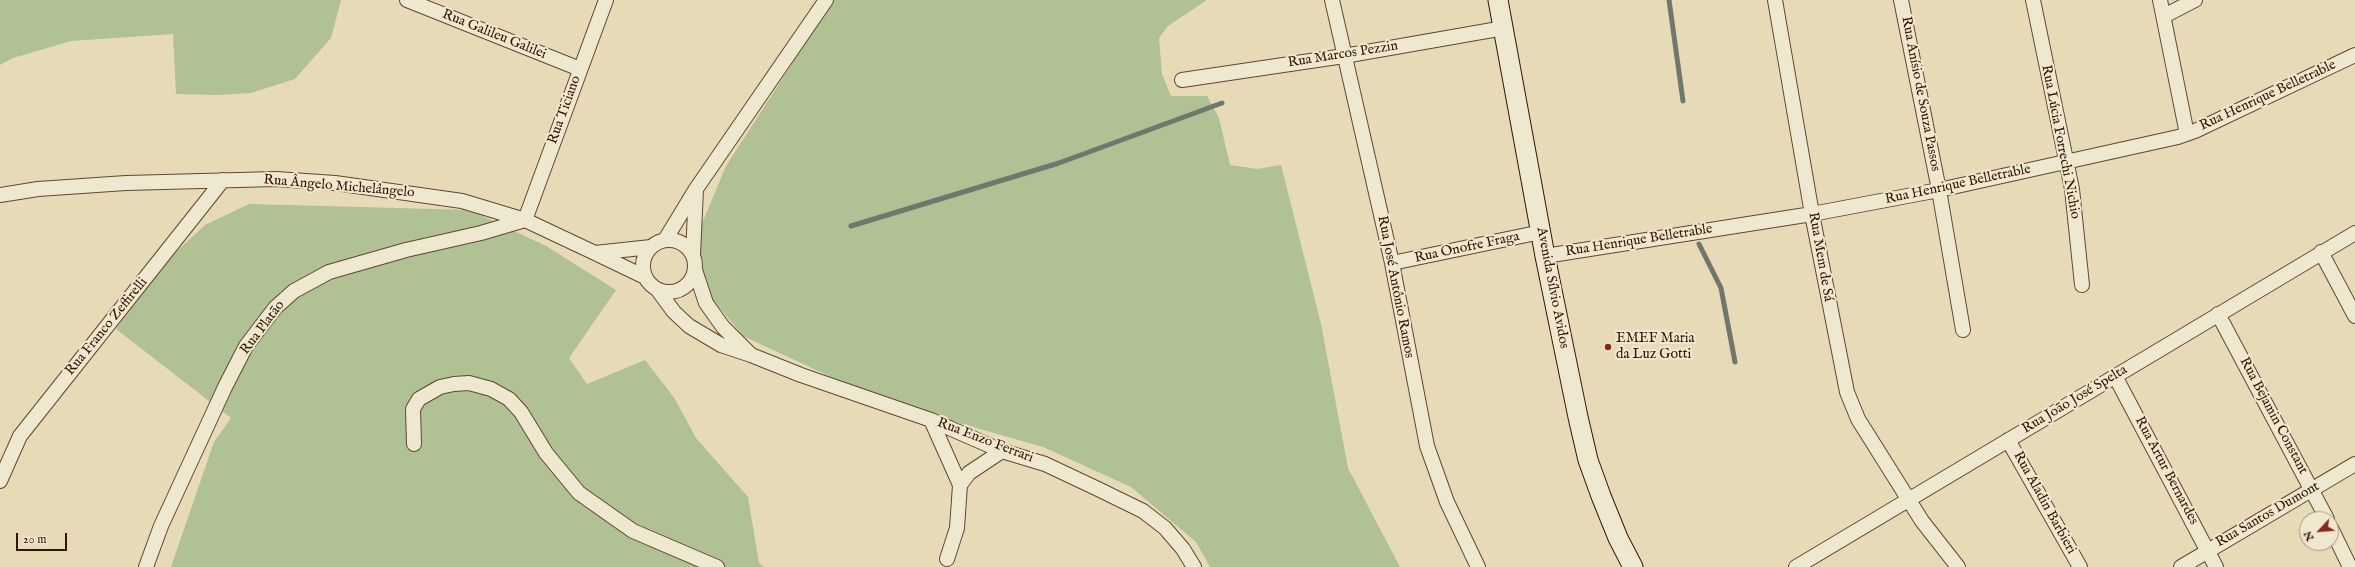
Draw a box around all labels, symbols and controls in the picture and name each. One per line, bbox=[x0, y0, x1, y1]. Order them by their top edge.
street label: Rua Galileu Galilei bbox=[439, 6, 549, 64]
street label: Rua Anísio de Souza Passos bbox=[1897, 15, 1943, 173]
street label: Rua Marcos Pezzin bbox=[1287, 38, 1399, 72]
street label: Rua Henrique Belletrable bbox=[2197, 57, 2339, 135]
street label: Rua Lúcia Forrechi Nichio bbox=[2037, 64, 2083, 220]
street label: Rua Ticiano bbox=[545, 73, 585, 147]
street label: Rua Henrique Belletrable bbox=[1884, 161, 2032, 209]
street label: Rua Ângelo Michelângelo bbox=[263, 172, 415, 202]
street label: Rua Mem de Sá bbox=[1804, 211, 1836, 303]
street label: Rua José Antônio Ramos bbox=[1373, 214, 1417, 360]
street label: Rua Henrique Belletrable bbox=[1564, 221, 1714, 261]
street label: Avenida Sílvio Avidos bbox=[1532, 226, 1572, 350]
street label: Rua Onofre Fraga bbox=[1413, 229, 1521, 267]
street label: Rua Franco Zeffirelli bbox=[62, 275, 152, 379]
street label: Rua Platão bbox=[237, 298, 289, 358]
place label: EMEF Maria da Luz Gotti bbox=[1616, 331, 1695, 364]
marker: EMEF Maria da Luz Gotti bbox=[1603, 342, 1613, 352]
street label: Rua Bejamin Constant bbox=[2235, 355, 2311, 477]
street label: Rua João José Spelta bbox=[2019, 362, 2131, 438]
street label: Rua Artur Bernardes bbox=[2130, 414, 2202, 528]
street label: Rua Enzo Ferrari bbox=[935, 415, 1035, 467]
street label: Rua Aladin Barbieri bbox=[2009, 449, 2079, 557]
street label: Rua Santos Dumont bbox=[2213, 479, 2323, 551]
north arrow bbox=[2299, 511, 2339, 551]
scale bar bbox=[18, 525, 69, 551]
text: N bbox=[2301, 528, 2317, 543]
text: 20 m bbox=[23, 532, 46, 547]

